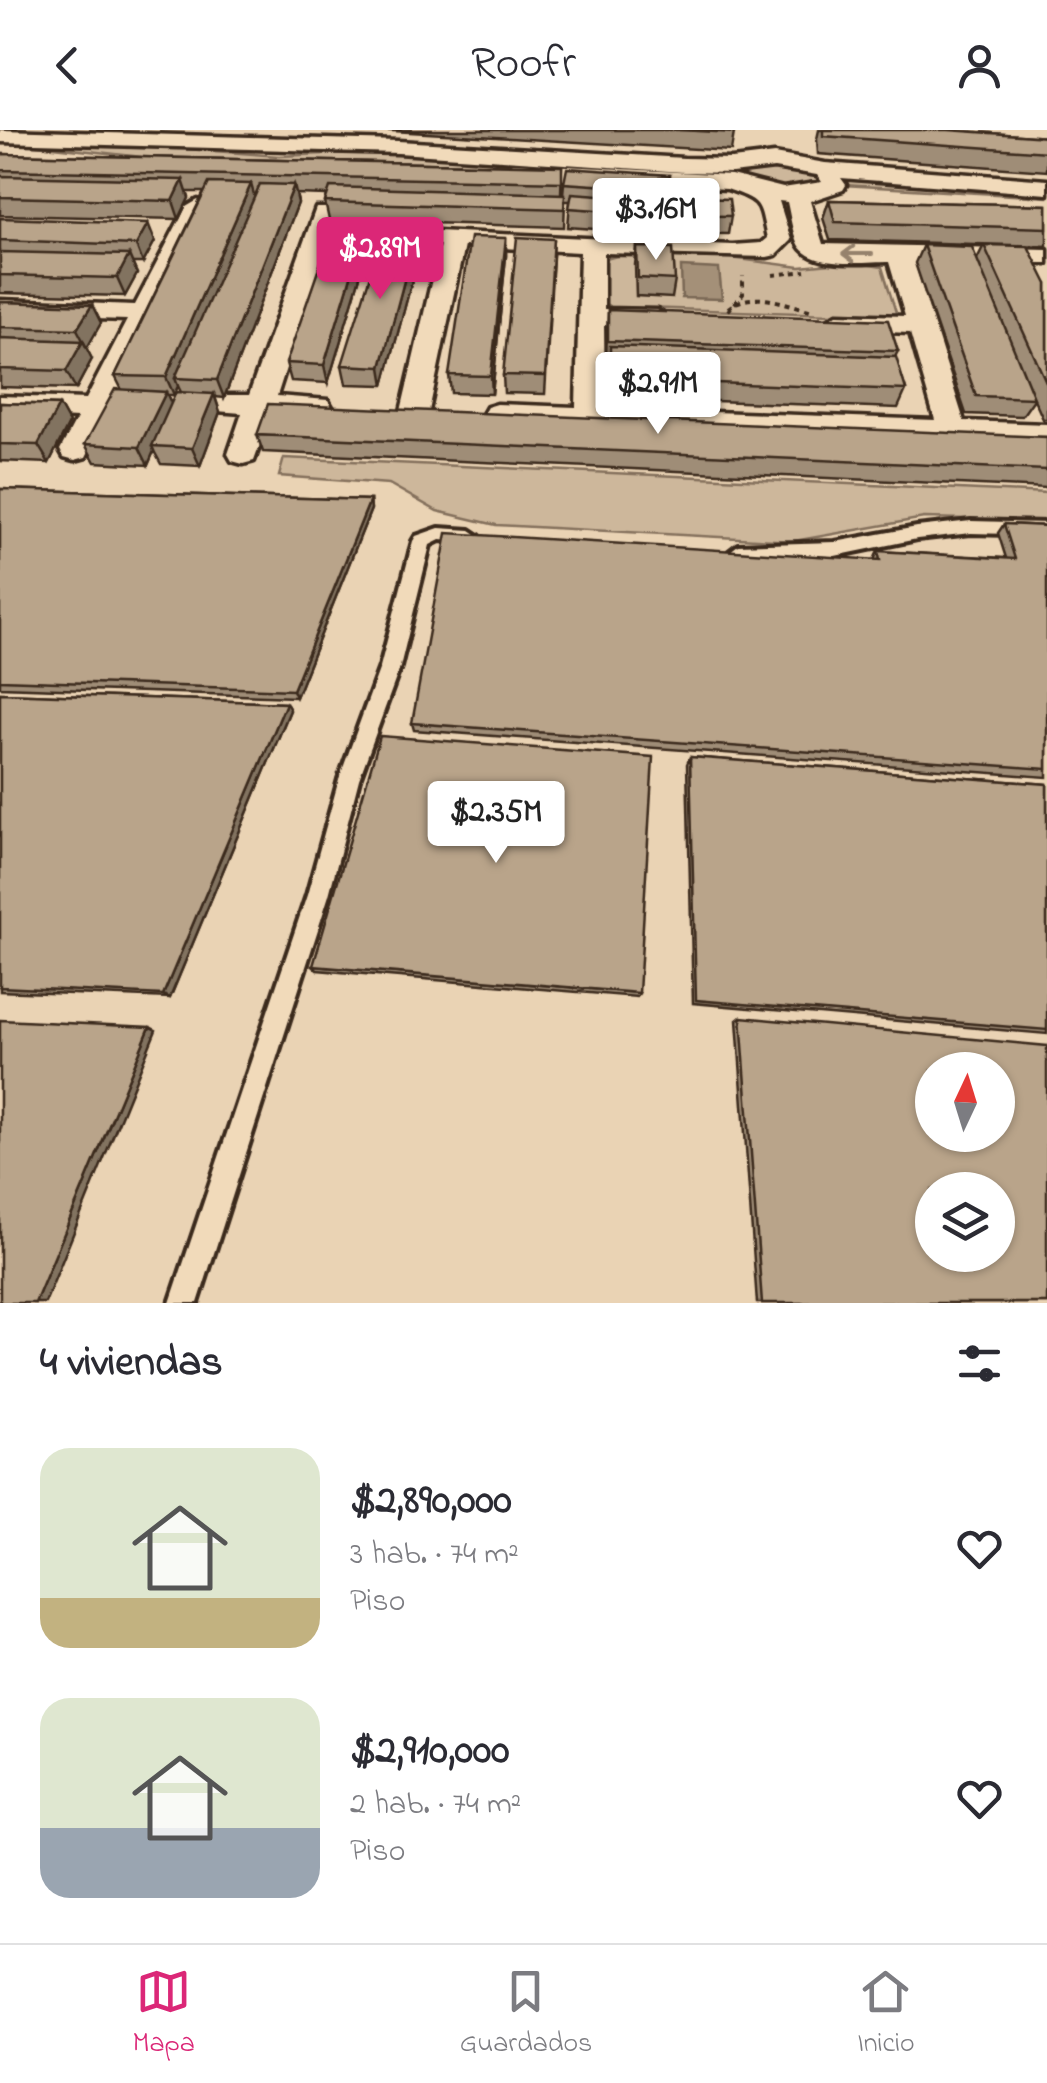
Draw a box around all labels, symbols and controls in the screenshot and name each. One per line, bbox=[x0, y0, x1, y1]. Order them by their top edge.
text: Roofr bbox=[471, 32, 576, 98]
icon: back bbox=[40, 38, 95, 93]
icon: person bbox=[952, 38, 1007, 93]
pin: $3.16M bbox=[575, 178, 737, 263]
text: $3.16M bbox=[615, 187, 697, 234]
pin: $2.89M bbox=[299, 217, 461, 302]
text: $2.89M bbox=[339, 226, 421, 273]
one-way arrow bbox=[841, 244, 874, 264]
pin: $2.91M bbox=[577, 352, 739, 437]
text: $2.91M bbox=[617, 361, 699, 408]
pin: $2.35M bbox=[415, 781, 577, 866]
text: $2.35M bbox=[450, 790, 542, 837]
north arrow bbox=[915, 1052, 1015, 1152]
map controls bbox=[915, 1052, 1015, 1272]
button: layers bbox=[915, 1172, 1015, 1272]
text: 4 viviendas bbox=[40, 1333, 223, 1394]
icon: filters bbox=[952, 1336, 1007, 1391]
text: $2,890,000 bbox=[350, 1471, 512, 1532]
icon: home bbox=[120, 1488, 240, 1608]
icon: heart bbox=[952, 1521, 1007, 1576]
text: 3 hab. · 74 m² bbox=[350, 1532, 519, 1579]
text: Piso bbox=[350, 1579, 405, 1626]
text: $2,910,000 bbox=[350, 1721, 509, 1782]
icon: home bbox=[120, 1738, 240, 1858]
icon: heart bbox=[952, 1771, 1007, 1826]
text: 2 hab. · 74 m² bbox=[350, 1782, 521, 1829]
text: Piso bbox=[350, 1829, 405, 1876]
tab: Mapa bbox=[132, 1964, 195, 2065]
tab: Guardados bbox=[460, 1964, 592, 2065]
tab: Inicio bbox=[857, 1964, 915, 2065]

